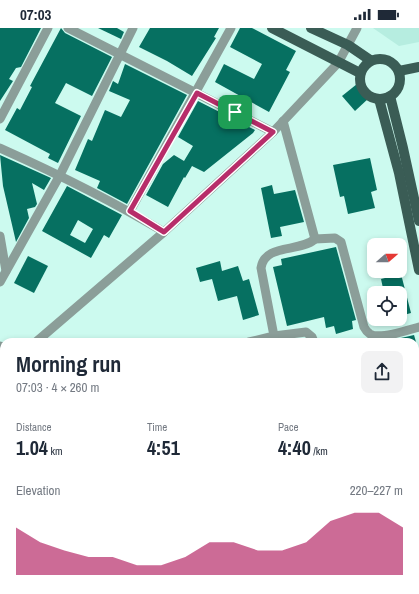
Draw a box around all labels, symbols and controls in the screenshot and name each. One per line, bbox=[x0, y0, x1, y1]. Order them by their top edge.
text: 07:03 bbox=[20, 4, 51, 25]
pin bbox=[218, 95, 252, 129]
icon: arrive bbox=[224, 101, 246, 123]
north arrow bbox=[367, 238, 407, 278]
map controls bbox=[367, 238, 407, 326]
button: locate bbox=[367, 286, 407, 326]
text: Morning run bbox=[16, 349, 121, 379]
button: share bbox=[361, 351, 403, 393]
text: 07:03 · 4 × 260 m bbox=[16, 379, 99, 396]
text: Distance bbox=[16, 420, 52, 434]
text: Time bbox=[147, 420, 167, 434]
text: Pace bbox=[278, 420, 299, 434]
text: 1.04 bbox=[16, 434, 48, 461]
text: 4:51 bbox=[147, 434, 180, 461]
text: 4:40 bbox=[278, 434, 311, 461]
text: km bbox=[48, 444, 62, 458]
text: /km bbox=[311, 444, 328, 458]
text: Elevation bbox=[16, 482, 60, 499]
text: 220–227 m bbox=[350, 482, 403, 499]

